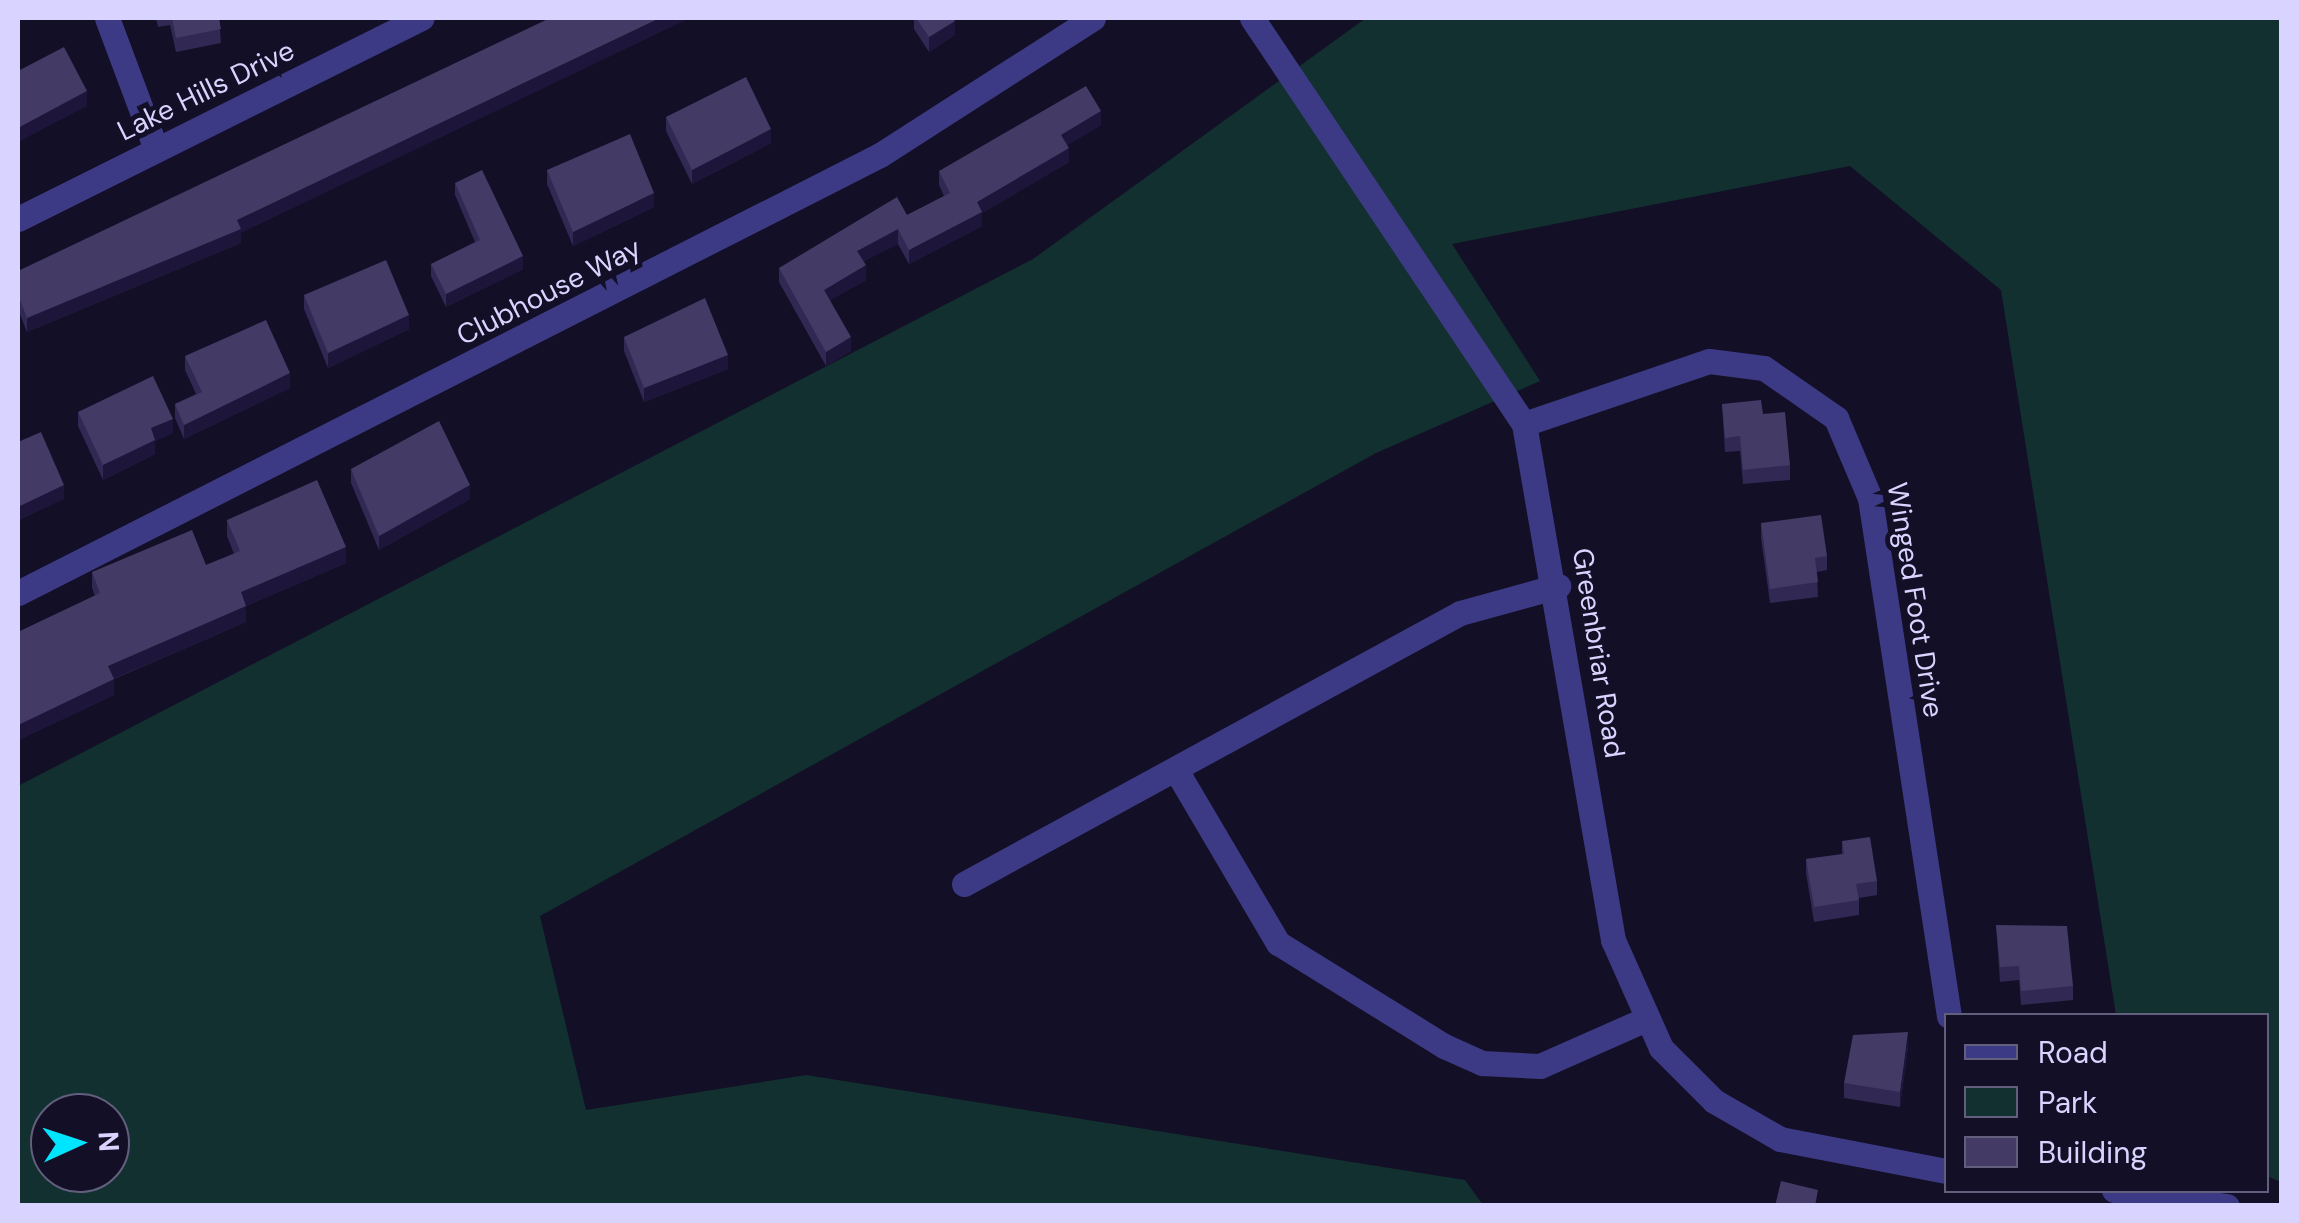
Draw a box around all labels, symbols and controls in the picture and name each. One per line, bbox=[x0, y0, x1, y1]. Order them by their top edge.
street label: Lake Hills Drive bbox=[112, 34, 300, 148]
street label: Clubhouse Way bbox=[451, 231, 647, 353]
street label: Winged Foot Drive bbox=[1880, 480, 1950, 720]
street label: Greenbriar Road bbox=[1565, 546, 1631, 760]
legend bbox=[1944, 1013, 2269, 1193]
text: Road bbox=[2038, 1033, 2108, 1072]
text: Park bbox=[2038, 1083, 2097, 1122]
north arrow bbox=[30, 1093, 130, 1193]
text: N bbox=[89, 1130, 127, 1153]
text: Building bbox=[2038, 1133, 2147, 1172]

